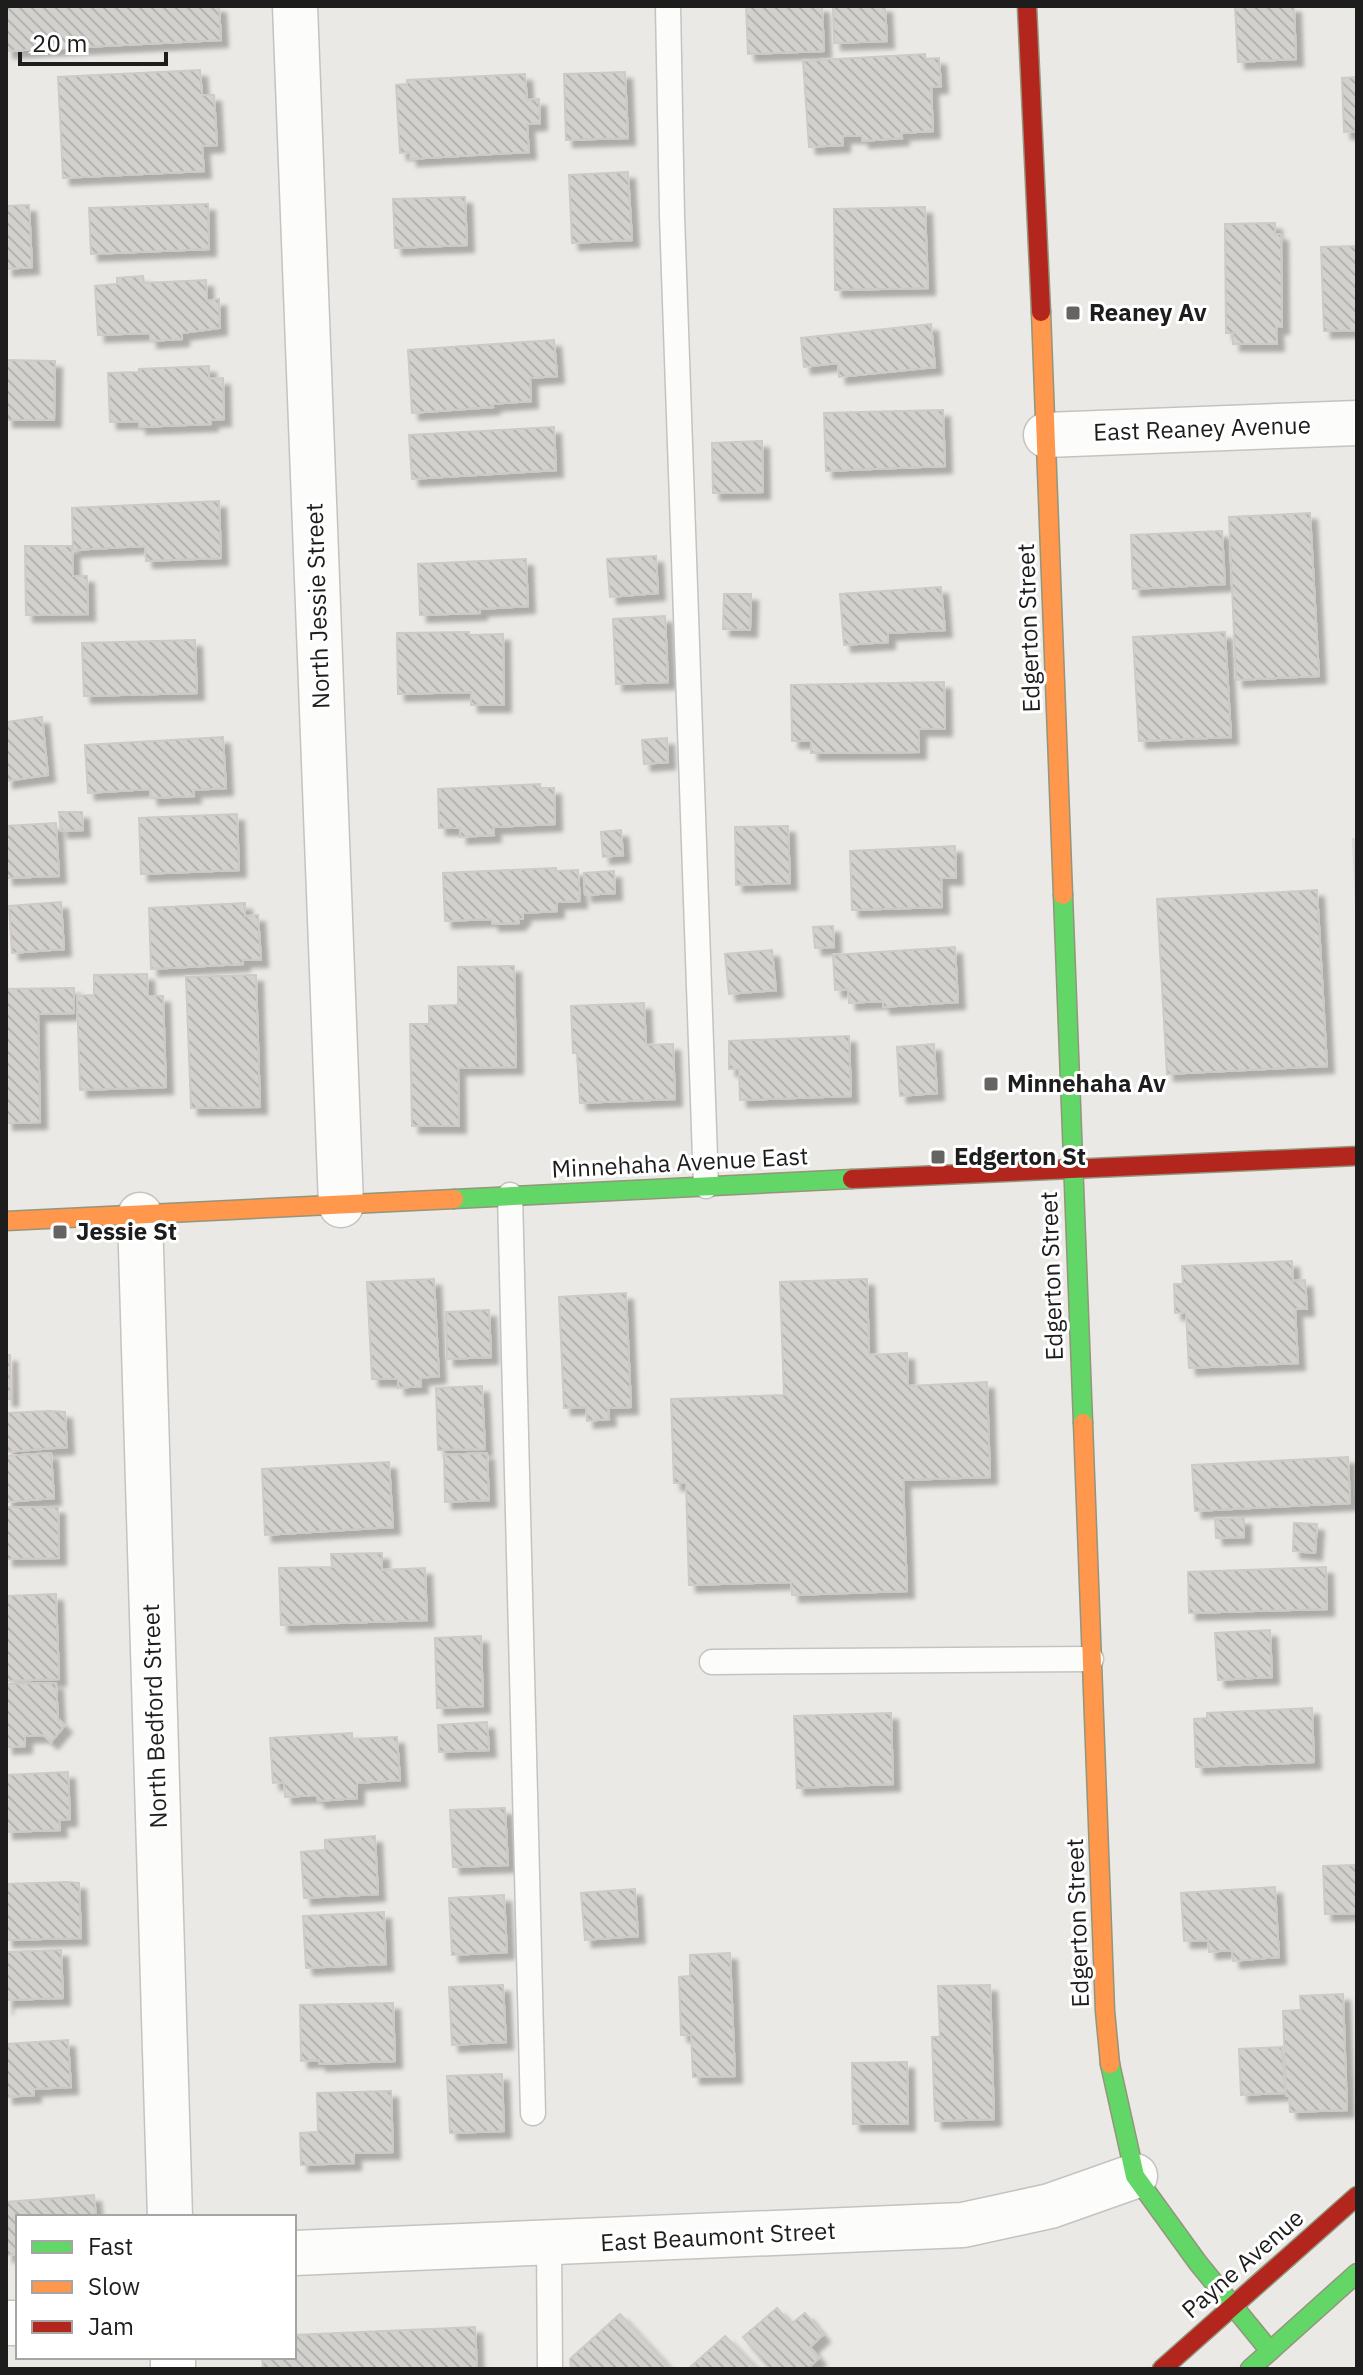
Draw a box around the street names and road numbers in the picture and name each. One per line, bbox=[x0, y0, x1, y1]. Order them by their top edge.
street label: East Reaney Avenue bbox=[1093, 408, 1311, 448]
street label: North Jessie Street bbox=[297, 502, 337, 710]
street label: Edgerton Street bbox=[1009, 543, 1047, 713]
street label: Minnehaha Avenue East bbox=[551, 1139, 809, 1185]
street label: Edgerton Street bbox=[1032, 1191, 1070, 1361]
street label: North Bedford Street bbox=[134, 1603, 174, 1829]
street label: Edgerton Street bbox=[1058, 1838, 1096, 2008]
street label: Payne Avenue bbox=[1175, 2201, 1310, 2325]
street label: East Beaumont Street bbox=[599, 2214, 836, 2258]

